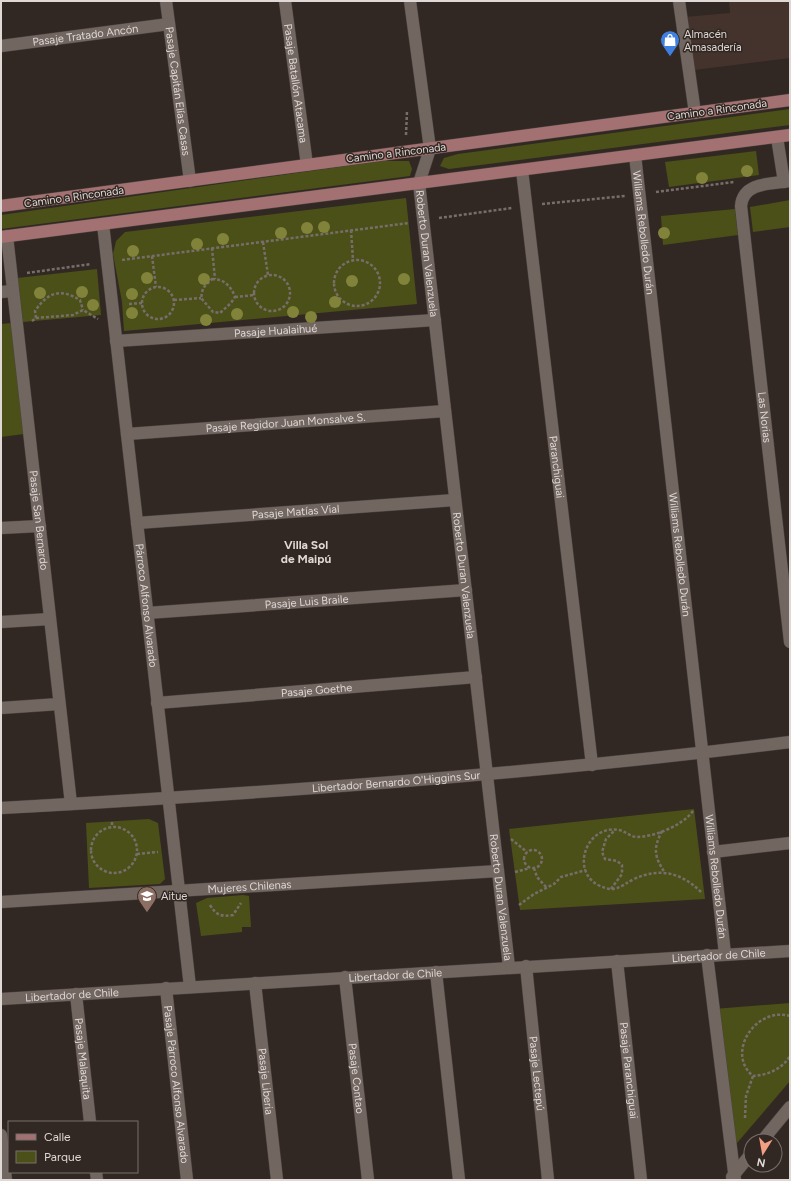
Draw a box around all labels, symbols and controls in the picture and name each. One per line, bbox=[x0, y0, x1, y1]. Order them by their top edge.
street label: Pasaje Tratado Ancón bbox=[32, 22, 139, 48]
street label: Pasaje Batallón Atacama bbox=[282, 23, 310, 144]
street label: Pasaje Capitán Elías Casas bbox=[163, 26, 193, 157]
place label: Almacén Amasadería bbox=[684, 28, 742, 54]
shop icon: Almacén Amasadería bbox=[659, 29, 681, 57]
street label: Camino a Rinconada bbox=[666, 97, 768, 123]
street label: Camino a Rinconada bbox=[345, 140, 447, 166]
street label: Williams Rebolledo Durán bbox=[630, 170, 657, 295]
street label: Camino a Rinconada bbox=[23, 184, 125, 210]
street label: Roberto Duran Valenzuela bbox=[413, 189, 441, 318]
street label: Pasaje Hualaihué bbox=[234, 321, 318, 340]
street label: Las Norias bbox=[755, 391, 774, 443]
street label: Pasaje Regidor Juan Monsalve S. bbox=[205, 410, 366, 435]
street label: Paranchiguai bbox=[547, 435, 567, 499]
street label: Pasaje San Bernardo bbox=[27, 470, 51, 571]
street label: Williams Rebolledo Durán bbox=[667, 492, 693, 617]
street label: Pasaje Matías Vial bbox=[251, 502, 340, 521]
street label: Roberto Duran Valenzuela bbox=[450, 511, 478, 639]
district label: Villa Sol de Maipú bbox=[281, 538, 331, 566]
street label: Párroco Alfonso Alvarado bbox=[133, 543, 160, 668]
street label: Pasaje Luis Braile bbox=[264, 592, 349, 611]
street label: Pasaje Goethe bbox=[280, 681, 353, 699]
street label: Libertador Bernardo O'Higgins Sur bbox=[312, 768, 481, 795]
street label: Williams Rebolledo Durán bbox=[703, 814, 730, 939]
street label: Roberto Duran Valenzuela bbox=[487, 833, 515, 961]
street label: Mujeres Chilenas bbox=[207, 877, 292, 896]
school or university icon: Aitue bbox=[136, 885, 158, 913]
place label: Aitue bbox=[161, 890, 187, 903]
street label: Libertador de Chile bbox=[671, 946, 766, 965]
street label: Libertador de Chile bbox=[348, 966, 442, 984]
street label: Libertador de Chile bbox=[25, 985, 119, 1004]
street label: Pasaje Párroco Alfonso Alvarado bbox=[161, 1005, 192, 1164]
street label: Pasaje Malaquita bbox=[72, 1017, 94, 1100]
street label: Pasaje Paranchiguai bbox=[617, 1021, 641, 1119]
street label: Pasaje Lectepú bbox=[527, 1036, 547, 1111]
street label: Pasaje Contao bbox=[346, 1042, 367, 1114]
street label: Pasaje Liberia bbox=[256, 1047, 276, 1115]
legend bbox=[8, 1121, 138, 1173]
text: Calle bbox=[44, 1130, 71, 1144]
north arrow bbox=[743, 1133, 783, 1173]
text: Parque bbox=[44, 1150, 82, 1164]
text: N bbox=[756, 1155, 767, 1170]

